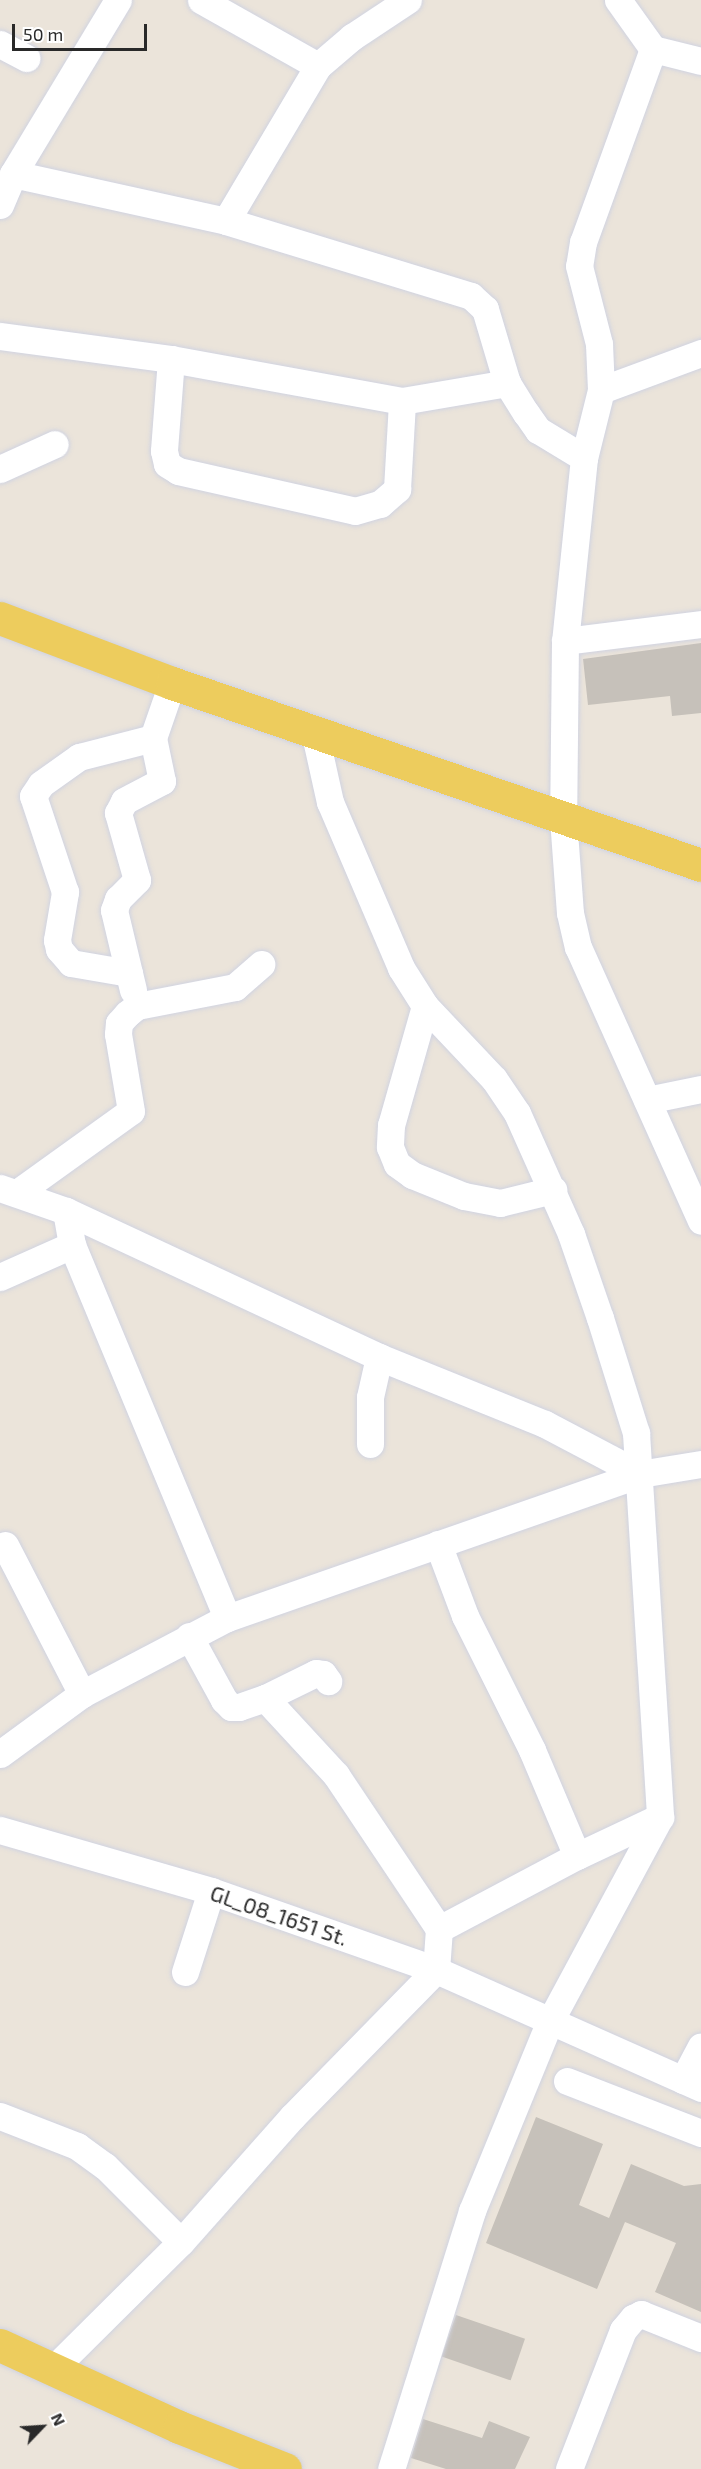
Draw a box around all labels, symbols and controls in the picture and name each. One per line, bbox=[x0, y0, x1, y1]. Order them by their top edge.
scale bar bbox=[15, 12, 150, 50]
text: 50 m bbox=[23, 23, 63, 45]
street label: GL_08_1651 St. bbox=[207, 1879, 351, 1951]
north arrow bbox=[12, 2397, 72, 2457]
text: N bbox=[48, 2410, 70, 2428]

